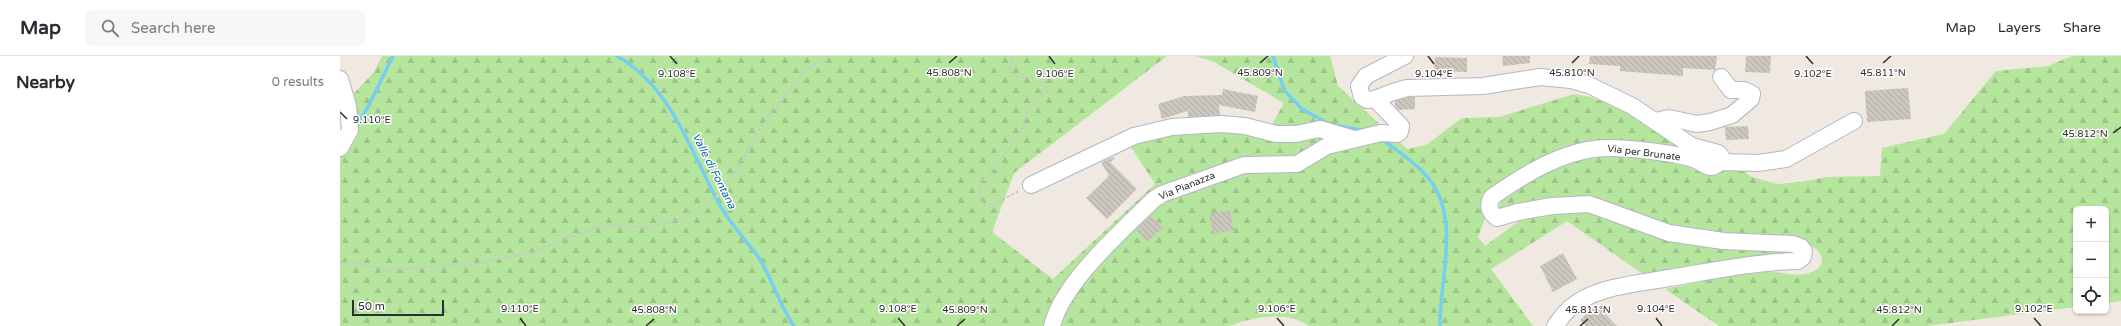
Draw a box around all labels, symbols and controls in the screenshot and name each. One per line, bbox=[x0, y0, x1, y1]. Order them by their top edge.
search box bbox=[85, 10, 365, 46]
text: Map bbox=[20, 17, 61, 39]
icon: search bbox=[99, 17, 121, 39]
text: Search here bbox=[131, 19, 215, 37]
text: Map bbox=[1946, 19, 1976, 36]
text: Layers bbox=[1998, 19, 2041, 36]
text: Share bbox=[2063, 19, 2101, 36]
text: 45.808°N bbox=[926, 67, 972, 79]
text: 45.809°N bbox=[1237, 67, 1283, 79]
text: 45.810°N bbox=[1549, 67, 1595, 79]
text: 45.811°N bbox=[1860, 67, 1906, 79]
text: 9.108°E bbox=[658, 68, 696, 80]
text: 9.106°E bbox=[1036, 68, 1074, 80]
text: 9.104°E bbox=[1415, 68, 1453, 80]
text: 9.102°E bbox=[1794, 68, 1832, 80]
text: Nearby bbox=[16, 72, 75, 93]
text: 0 results bbox=[272, 74, 324, 90]
text: 9.110°E bbox=[353, 114, 391, 126]
text: 45.812°N bbox=[2062, 128, 2108, 140]
water label: Valle di Fontana bbox=[689, 131, 739, 212]
street label: Via per Brunate bbox=[1607, 143, 1682, 163]
street label: Via Pianazza bbox=[1157, 169, 1217, 203]
map controls bbox=[2073, 206, 2109, 314]
button: + bbox=[2073, 206, 2109, 242]
button: − bbox=[2073, 242, 2109, 278]
button: locate bbox=[2073, 278, 2109, 314]
scale bar bbox=[352, 298, 444, 317]
text: 50 m bbox=[358, 300, 385, 313]
text: 9.110°E bbox=[501, 303, 539, 315]
text: 9.108°E bbox=[879, 303, 917, 315]
text: 9.106°E bbox=[1258, 303, 1296, 315]
text: 9.104°E bbox=[1637, 303, 1675, 315]
text: 9.102°E bbox=[2015, 303, 2053, 315]
text: 45.808°N bbox=[631, 304, 677, 316]
text: 45.809°N bbox=[942, 304, 988, 316]
text: 45.811°N bbox=[1565, 304, 1611, 316]
text: 45.812°N bbox=[1876, 304, 1922, 316]

